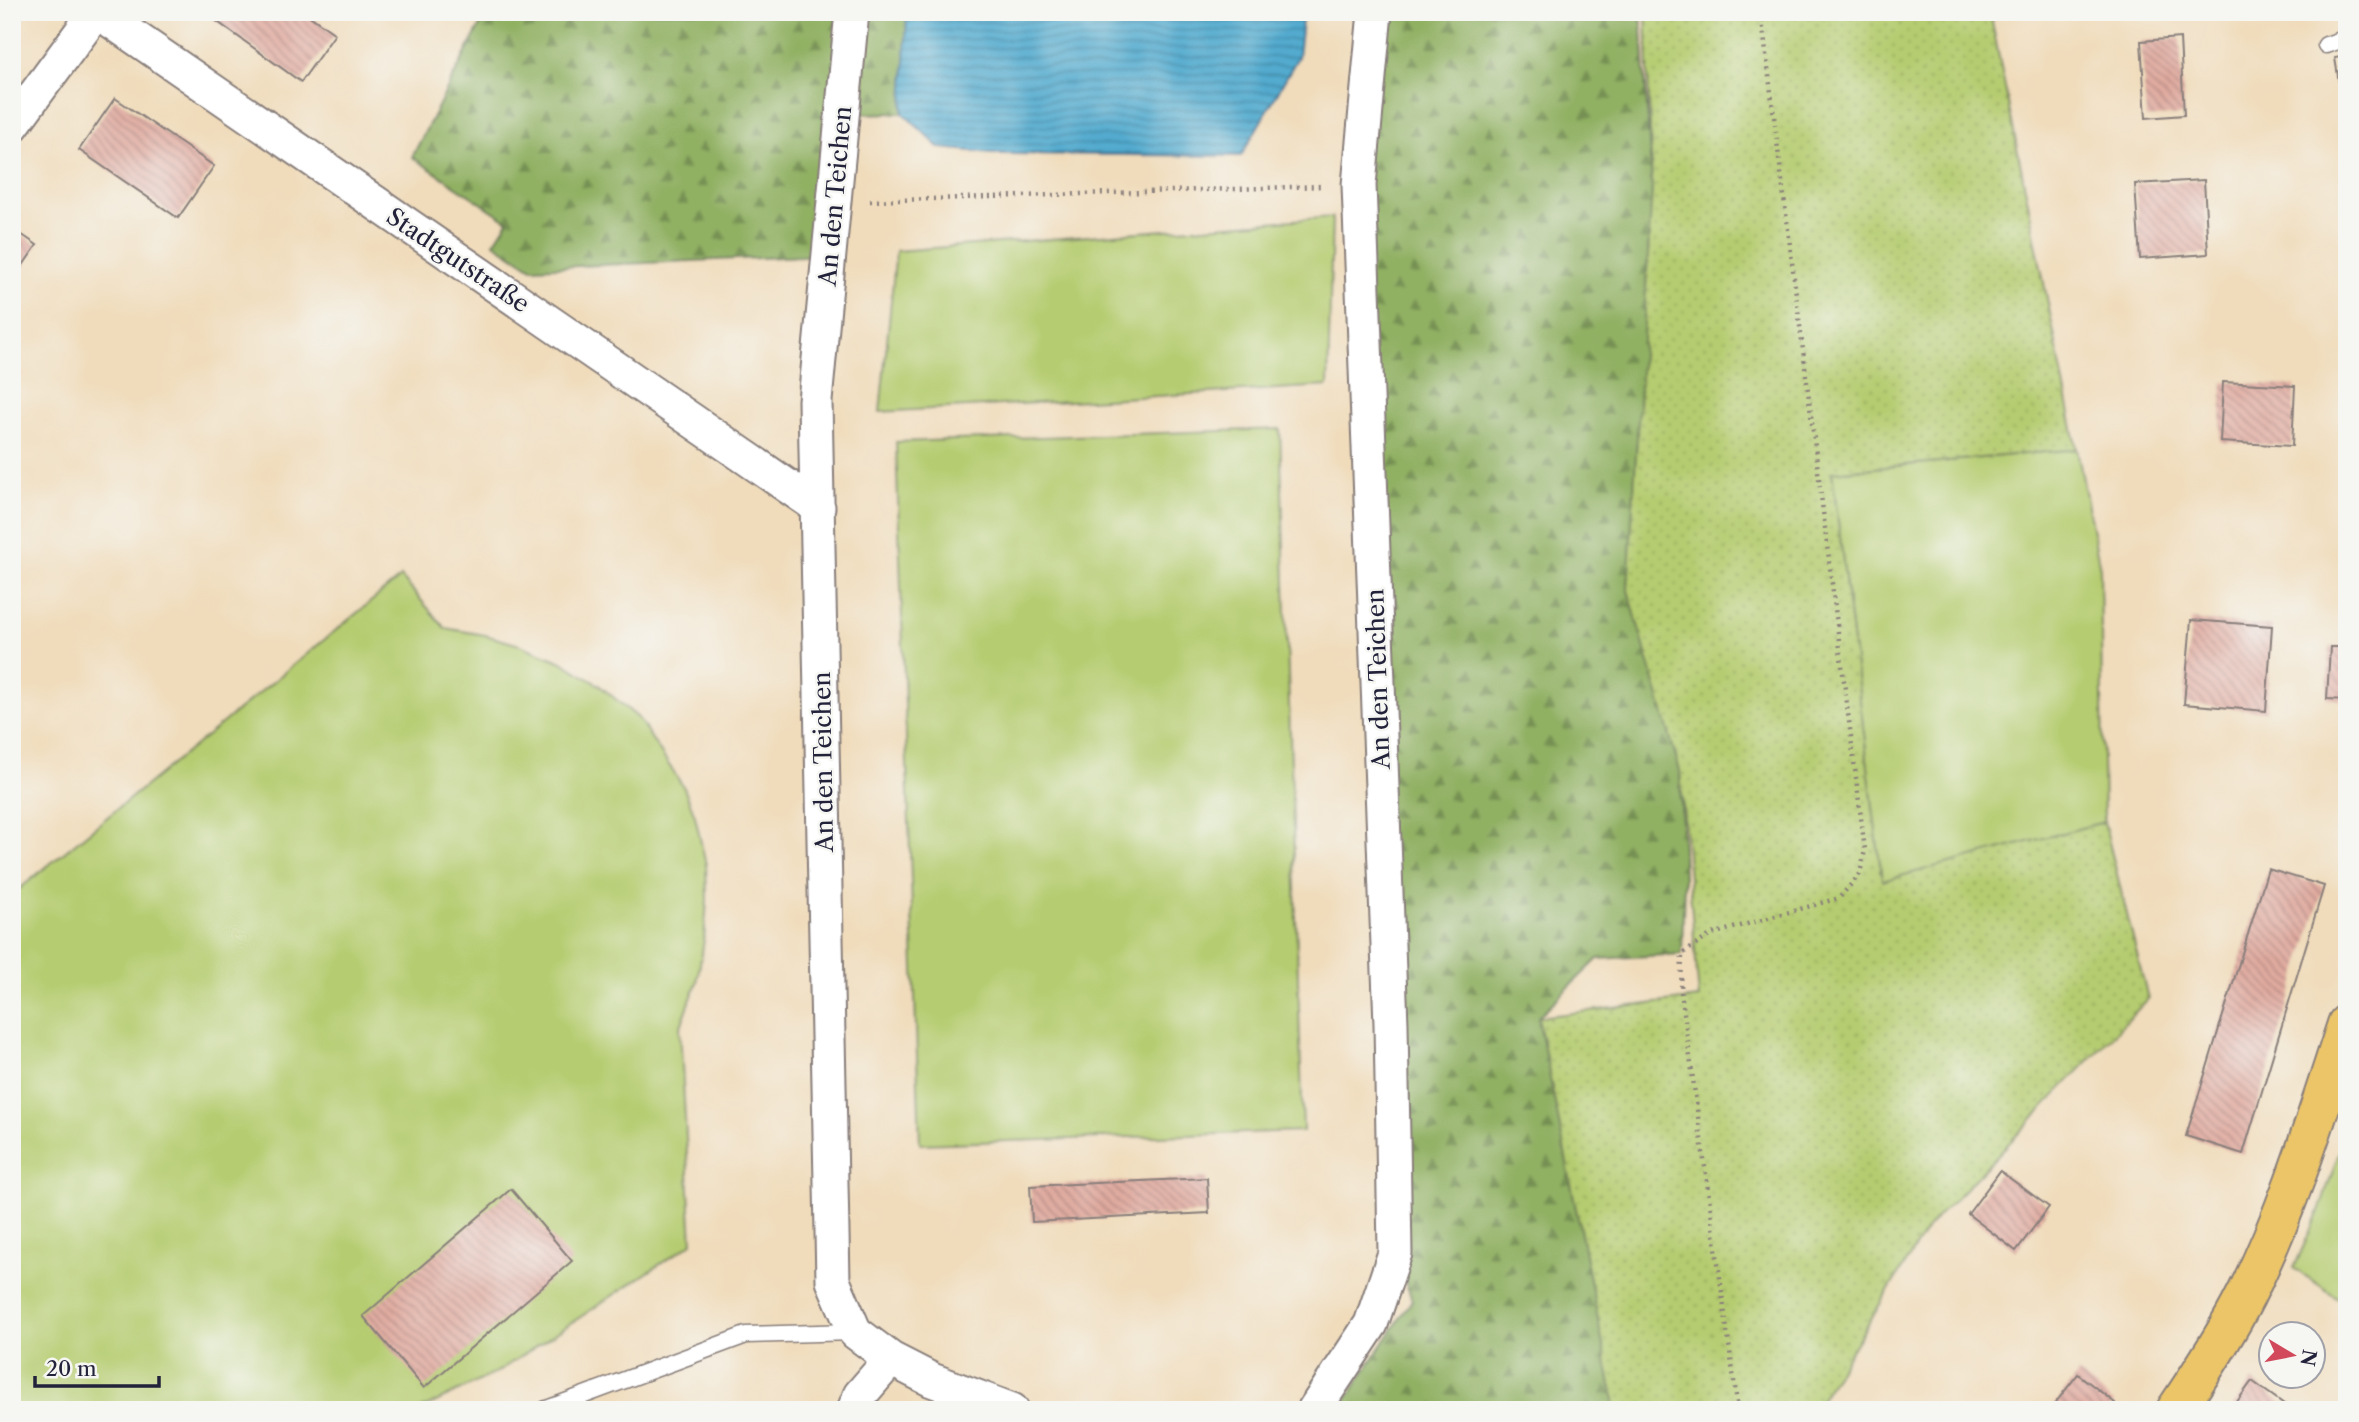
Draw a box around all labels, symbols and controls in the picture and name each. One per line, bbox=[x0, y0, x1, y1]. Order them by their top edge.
street label: An den Teichen bbox=[813, 105, 857, 288]
street label: Stadtgutstraße bbox=[381, 202, 535, 318]
street label: An den Teichen bbox=[1360, 588, 1396, 771]
street label: An den Teichen bbox=[807, 671, 839, 854]
north arrow bbox=[2258, 1320, 2328, 1390]
scale bar bbox=[35, 1345, 159, 1389]
text: N bbox=[2295, 1348, 2321, 1368]
text: 20 m bbox=[46, 1356, 97, 1381]

